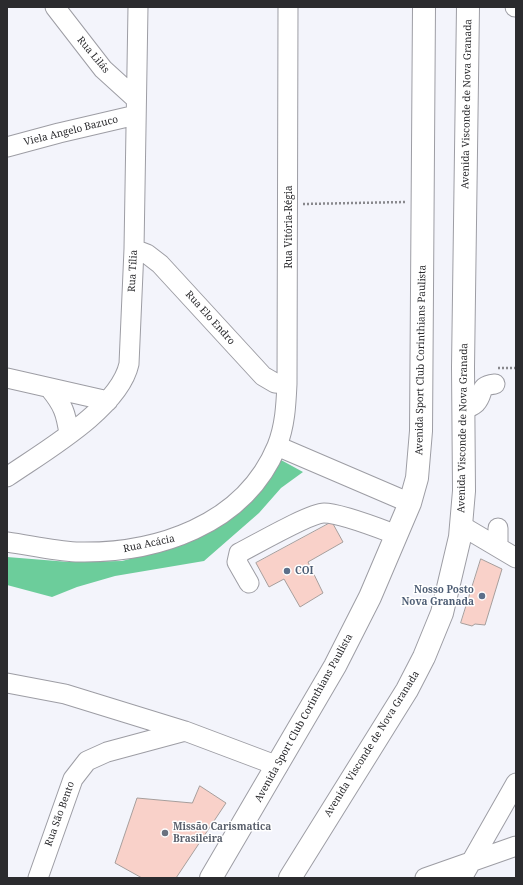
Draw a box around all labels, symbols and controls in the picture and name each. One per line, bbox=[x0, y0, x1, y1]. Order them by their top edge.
street label: Avenida Visconde de Nova Granada bbox=[460, 19, 474, 189]
street label: Rua Lilás bbox=[74, 34, 112, 76]
street label: Viela Angelo Bazuco bbox=[23, 113, 119, 149]
street label: Rua Vitória-Régia bbox=[283, 185, 295, 269]
street label: Rua Tília bbox=[126, 250, 140, 292]
street label: Avenida Sport Club Corinthians Paulista bbox=[413, 265, 429, 455]
street label: Rua Elo Endro bbox=[183, 289, 237, 347]
street label: Avenida Visconde de Nova Granada bbox=[456, 343, 470, 513]
street label: Rua Acácia bbox=[122, 533, 176, 555]
place label: COI bbox=[295, 565, 314, 577]
marker: COI bbox=[282, 566, 292, 576]
place label: Nosso Posto Nova Granada bbox=[401, 584, 474, 608]
marker: Nosso Posto Nova Granada bbox=[477, 591, 487, 601]
street label: Avenida Sport Club Corinthians Paulista bbox=[253, 632, 355, 804]
street label: Avenida Visconde de Nova Granada bbox=[322, 669, 422, 819]
street label: Rua São Bento bbox=[43, 780, 77, 848]
place label: Missão Carismatica Brasileira bbox=[173, 821, 271, 844]
marker: Missão Carismatica Brasileira bbox=[160, 828, 170, 838]

